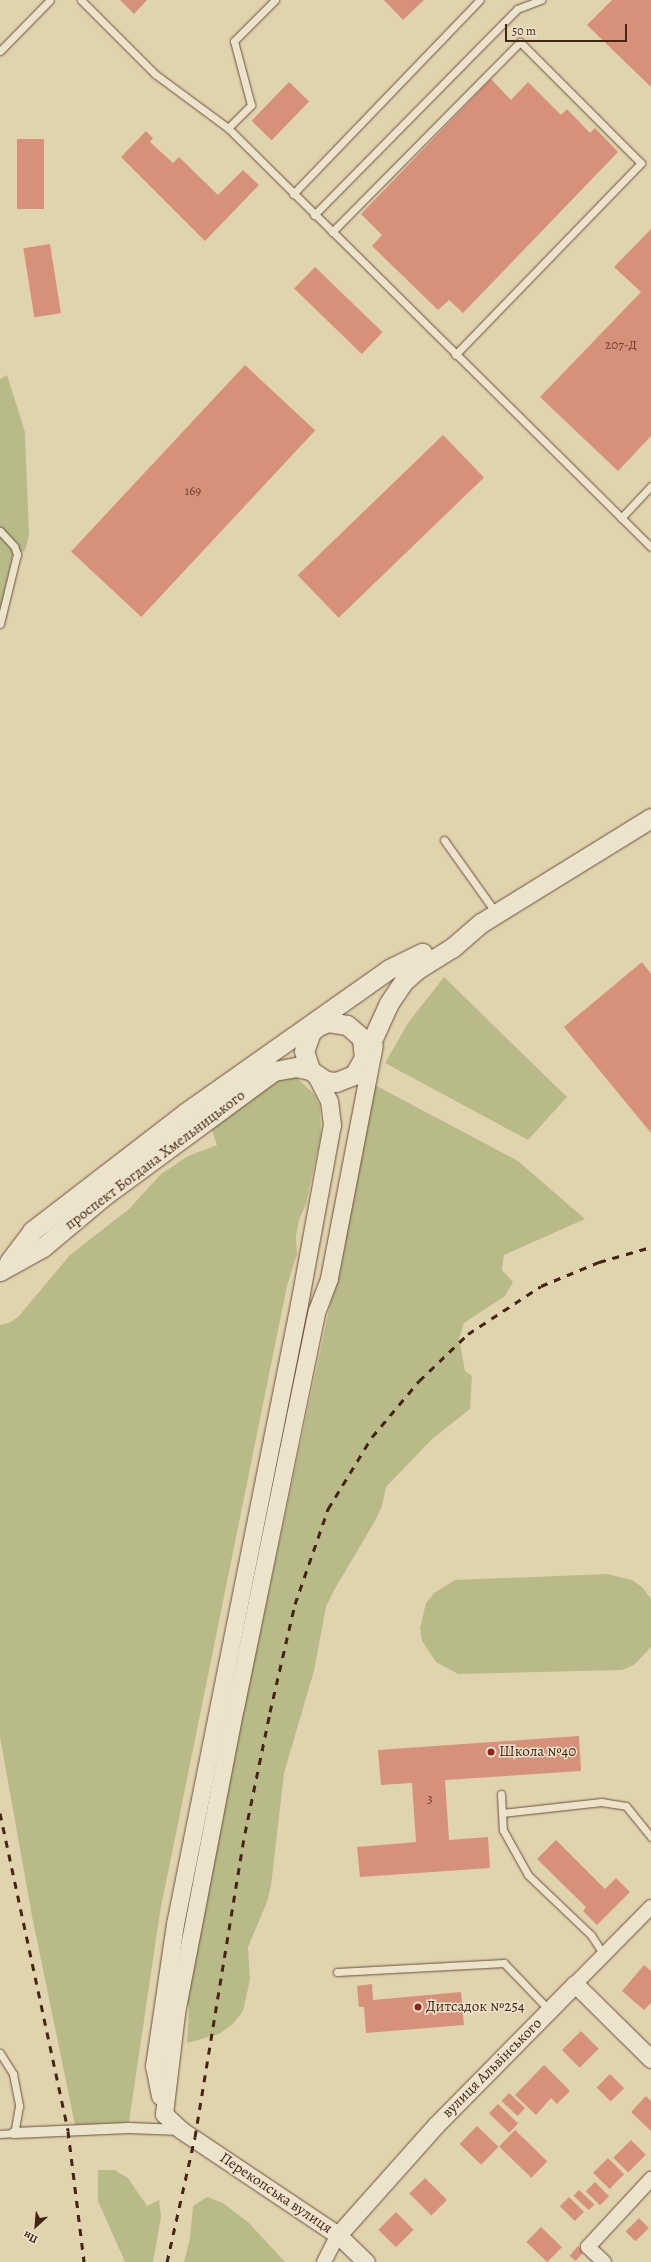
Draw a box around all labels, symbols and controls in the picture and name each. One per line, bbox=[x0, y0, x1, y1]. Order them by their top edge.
scale bar bbox=[507, 16, 629, 42]
text: 50 m bbox=[512, 23, 536, 39]
house number: 207-Д bbox=[605, 337, 637, 353]
house number: 169 bbox=[185, 483, 201, 499]
street label: проспект Богдана Хмельницького bbox=[61, 1086, 249, 1234]
place label: Школа №40 bbox=[499, 1743, 576, 1761]
marker: Школа №40 bbox=[486, 1747, 496, 1757]
house number: 3 bbox=[427, 1791, 433, 1807]
place label: Дитсадок №254 bbox=[426, 1998, 525, 2016]
marker: Дитсадок №254 bbox=[413, 2002, 423, 2012]
street label: вулиця Альвінського bbox=[438, 2014, 546, 2122]
street label: Перекопська вулиця bbox=[216, 2149, 336, 2237]
north arrow bbox=[16, 2206, 56, 2246]
text: Пн bbox=[21, 2227, 40, 2247]

